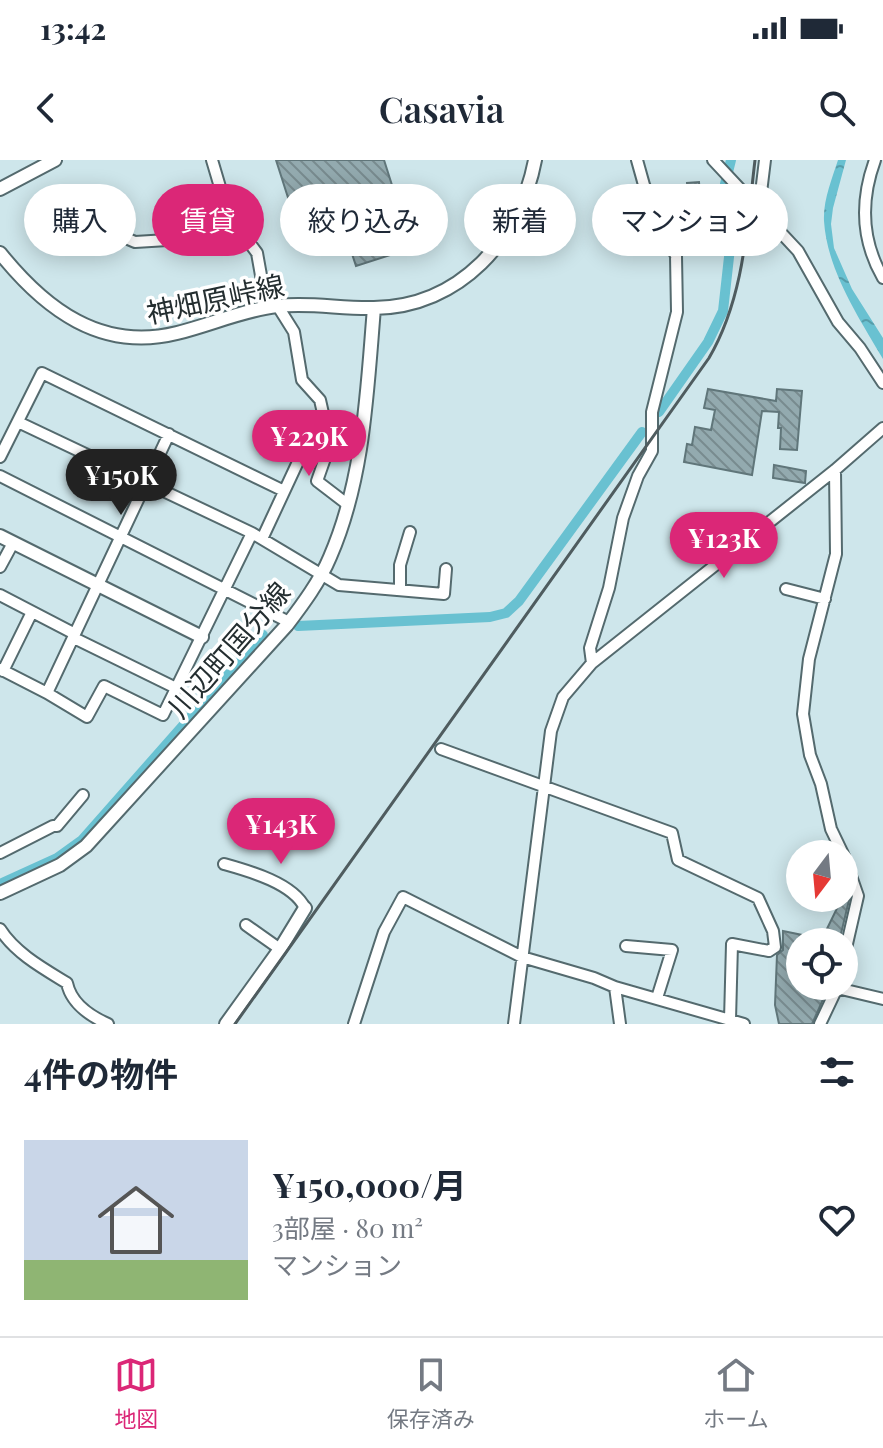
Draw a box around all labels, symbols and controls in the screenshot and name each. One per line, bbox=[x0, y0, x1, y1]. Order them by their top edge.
text: 13:42 bbox=[40, 8, 106, 48]
text: Casavia bbox=[379, 84, 504, 132]
icon: back bbox=[24, 86, 68, 130]
icon: search bbox=[815, 86, 859, 130]
chip: 購入 bbox=[24, 184, 136, 256]
chip: 賃貸 bbox=[152, 184, 264, 256]
chip: 絞り込み bbox=[280, 184, 448, 256]
chip: 新着 bbox=[464, 184, 576, 256]
chip: マンション bbox=[592, 184, 788, 256]
street label: 神畑原峠線 bbox=[143, 265, 287, 331]
pin: ¥229K bbox=[253, 410, 365, 478]
text: ¥229K bbox=[270, 418, 348, 453]
pin: ¥150K bbox=[65, 449, 177, 517]
text: ¥150K bbox=[84, 457, 158, 492]
pin: ¥123K bbox=[668, 512, 780, 580]
text: ¥123K bbox=[688, 520, 760, 555]
street label: 川辺町国分線 bbox=[159, 573, 297, 725]
pin: ¥143K bbox=[225, 798, 337, 866]
text: ¥143K bbox=[245, 806, 317, 841]
north arrow bbox=[786, 840, 858, 912]
map controls bbox=[786, 840, 858, 1000]
button: locate bbox=[786, 928, 858, 1000]
text: 4件の物件 bbox=[24, 1050, 178, 1096]
icon: filters bbox=[815, 1050, 859, 1094]
text: ¥150,000/月 bbox=[272, 1161, 467, 1207]
icon: home bbox=[88, 1172, 184, 1268]
icon: heart bbox=[815, 1198, 859, 1242]
text: 3部屋 · 80 m² bbox=[272, 1210, 423, 1245]
text: マンション bbox=[272, 1247, 402, 1282]
tab: 地図 bbox=[114, 1353, 158, 1433]
tab: 保存済み bbox=[387, 1353, 475, 1433]
tab: ホーム bbox=[703, 1353, 769, 1433]

